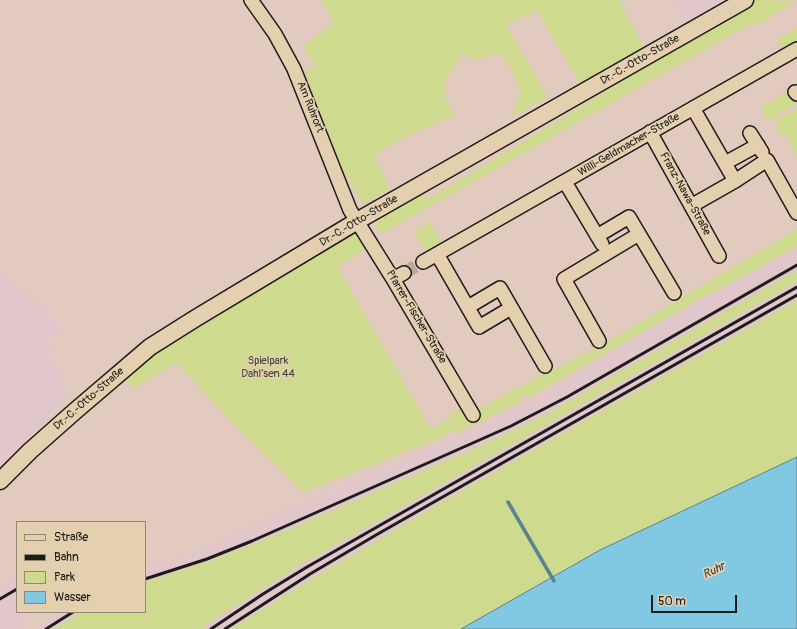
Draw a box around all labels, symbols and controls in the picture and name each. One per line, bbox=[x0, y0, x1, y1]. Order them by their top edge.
street label: Dr.-C.-Otto-Straße bbox=[598, 32, 682, 88]
street label: Am Ruhrort bbox=[294, 79, 326, 135]
street label: Willi-Geldmacher-Straße bbox=[576, 111, 682, 179]
street label: Franz-Nawa-Straße bbox=[657, 150, 713, 238]
street label: Dr.-C.-Otto-Straße bbox=[318, 192, 400, 250]
street label: Pfarrer-Fischer-Straße bbox=[383, 268, 449, 366]
park label: Spielpark Dahl’sen 44 bbox=[241, 354, 295, 380]
street label: Dr.-C.-Otto-Straße bbox=[51, 365, 127, 433]
legend bbox=[16, 521, 146, 613]
text: Straße bbox=[54, 530, 88, 545]
text: Bahn bbox=[54, 550, 79, 565]
water label: Ruhr bbox=[701, 560, 727, 582]
text: Park bbox=[54, 570, 75, 585]
scale bar bbox=[653, 587, 739, 613]
text: Wasser bbox=[54, 590, 91, 605]
text: 50 m bbox=[658, 594, 686, 609]

